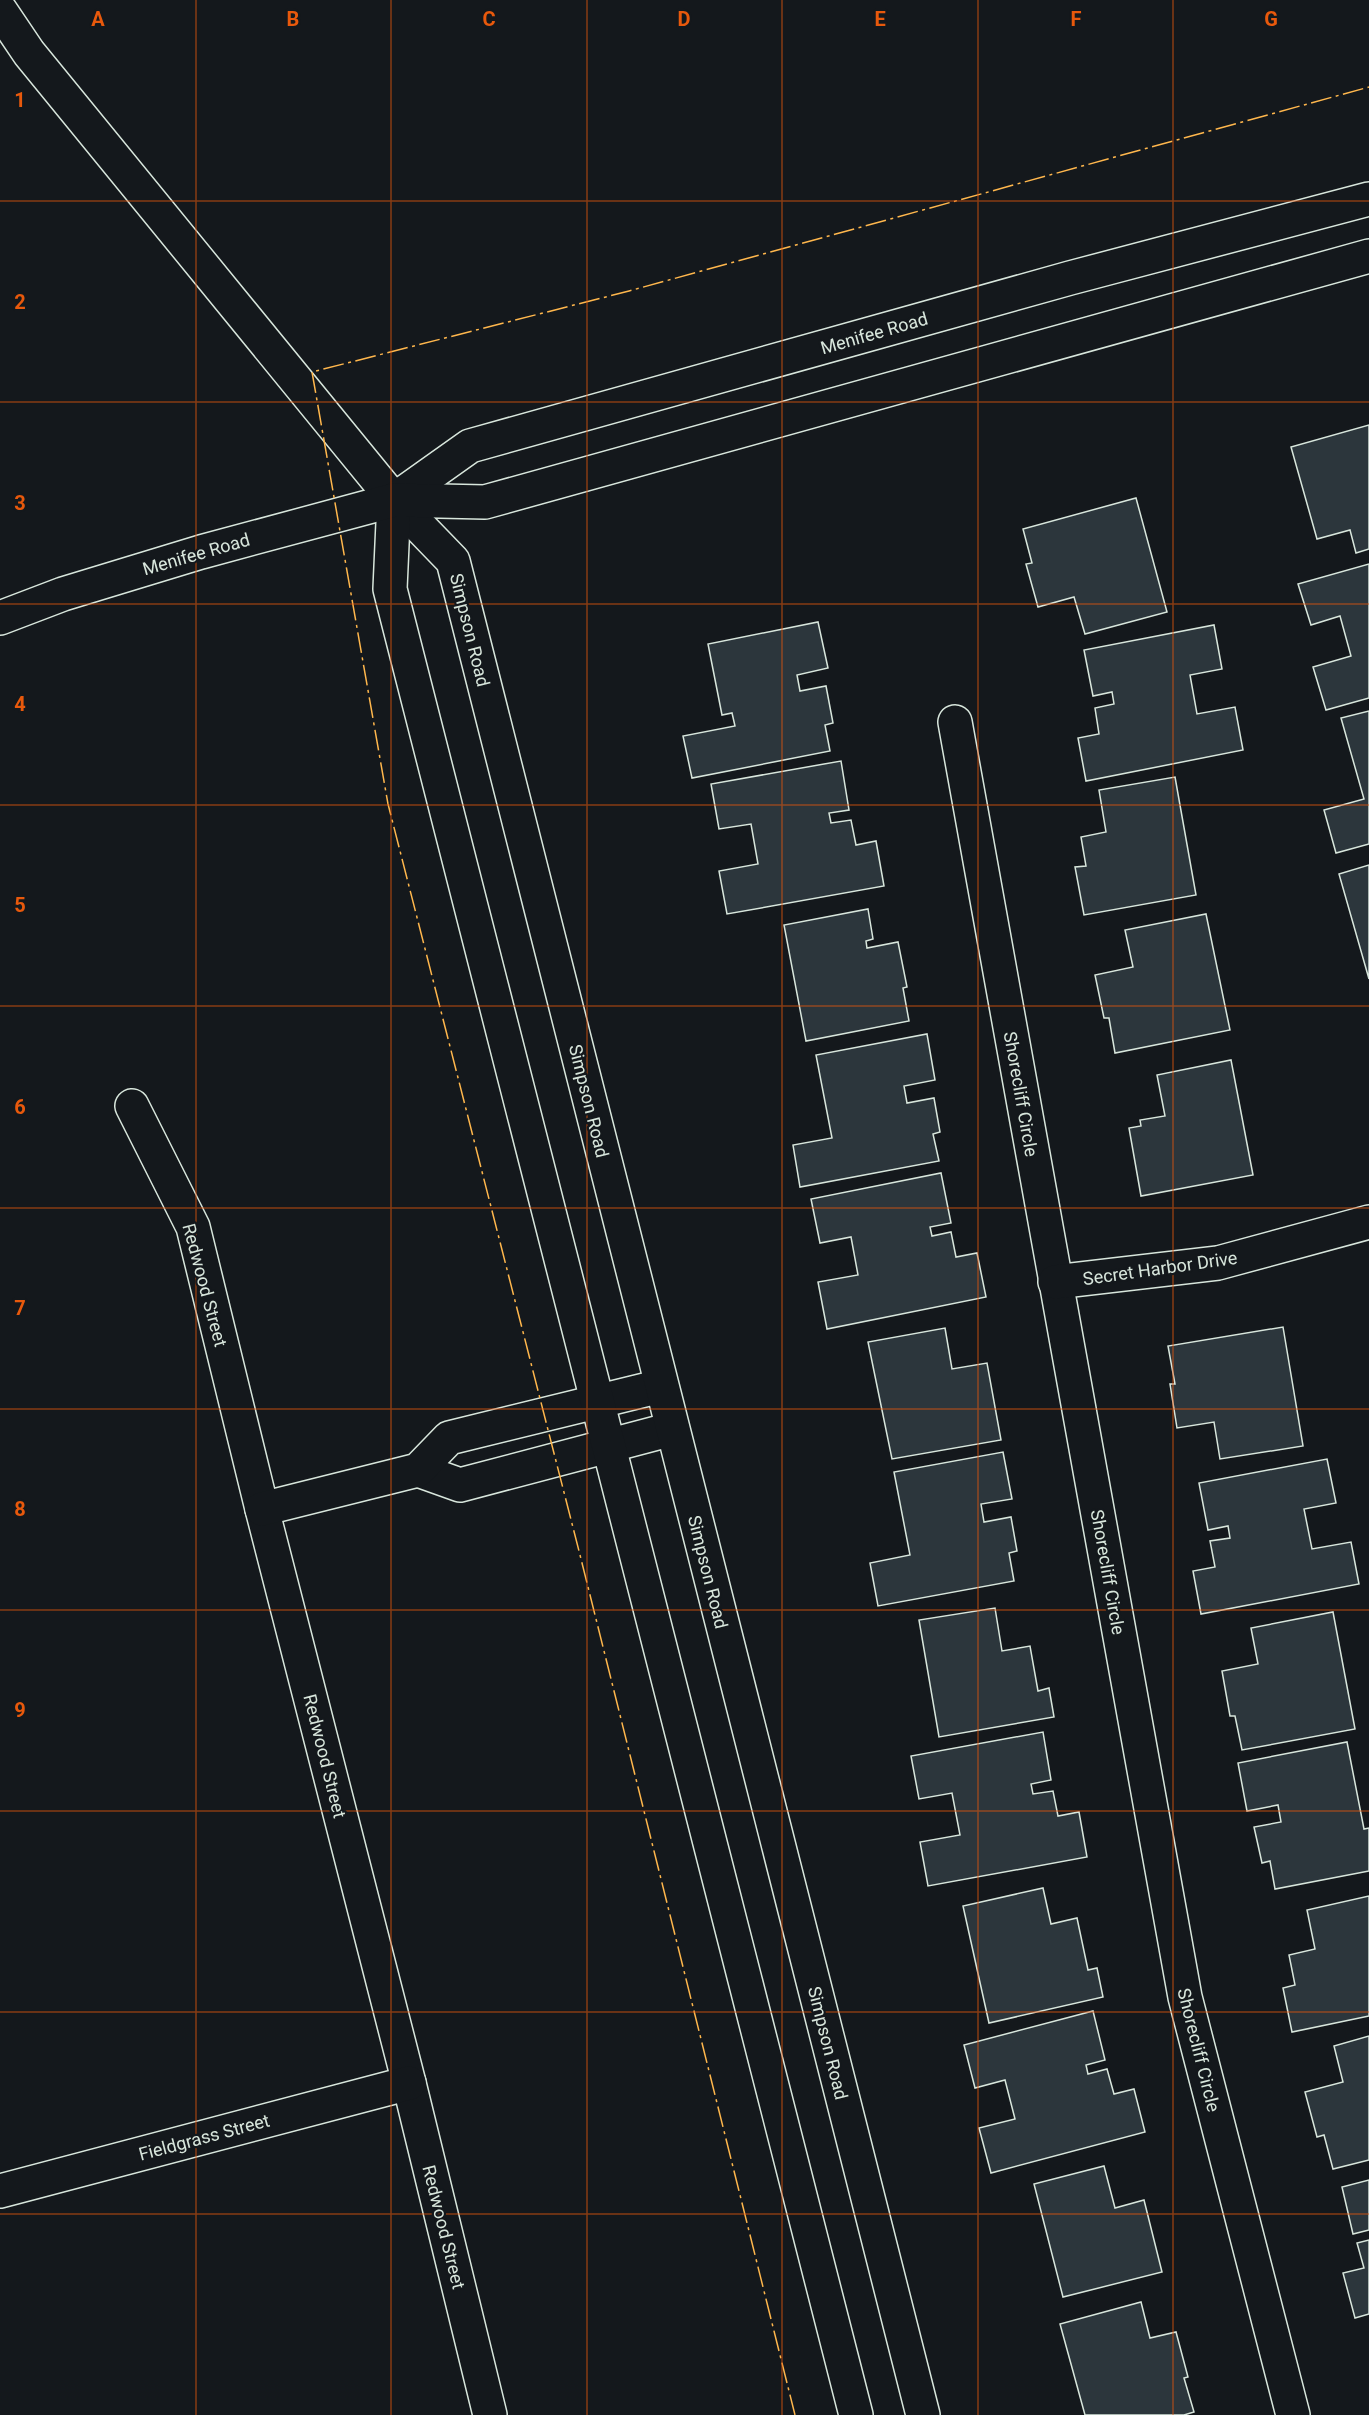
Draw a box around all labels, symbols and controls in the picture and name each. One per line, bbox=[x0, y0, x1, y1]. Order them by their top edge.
text: A bbox=[91, 7, 105, 31]
text: B bbox=[287, 7, 299, 31]
text: C bbox=[482, 7, 496, 31]
text: D bbox=[678, 7, 691, 31]
text: E bbox=[874, 7, 886, 31]
text: F bbox=[1071, 7, 1082, 31]
text: G bbox=[1264, 7, 1278, 31]
text: 1 bbox=[14, 88, 26, 112]
text: 2 bbox=[14, 290, 26, 314]
street label: Menifee Road bbox=[818, 308, 930, 358]
text: 3 bbox=[14, 491, 26, 515]
street label: Menifee Road bbox=[140, 529, 252, 579]
street label: Simpson Road bbox=[446, 571, 494, 689]
text: 4 bbox=[14, 692, 26, 716]
text: 5 bbox=[14, 893, 26, 917]
street label: Shorecliff Circle bbox=[1000, 1030, 1042, 1158]
street label: Simpson Road bbox=[565, 1042, 613, 1160]
text: 6 bbox=[14, 1095, 26, 1119]
street label: Redwood Street bbox=[178, 1221, 232, 1349]
street label: Secret Harbor Drive bbox=[1081, 1247, 1239, 1289]
text: 7 bbox=[14, 1296, 26, 1320]
text: 8 bbox=[14, 1497, 26, 1521]
street label: Shorecliff Circle bbox=[1087, 1508, 1129, 1636]
street label: Simpson Road bbox=[684, 1513, 732, 1631]
street label: Redwood Street bbox=[299, 1692, 351, 1820]
text: 9 bbox=[14, 1698, 26, 1722]
street label: Simpson Road bbox=[804, 1984, 852, 2102]
street label: Shorecliff Circle bbox=[1173, 1986, 1225, 2114]
street label: Fieldgrass Street bbox=[136, 2109, 272, 2165]
street label: Redwood Street bbox=[418, 2163, 470, 2291]

